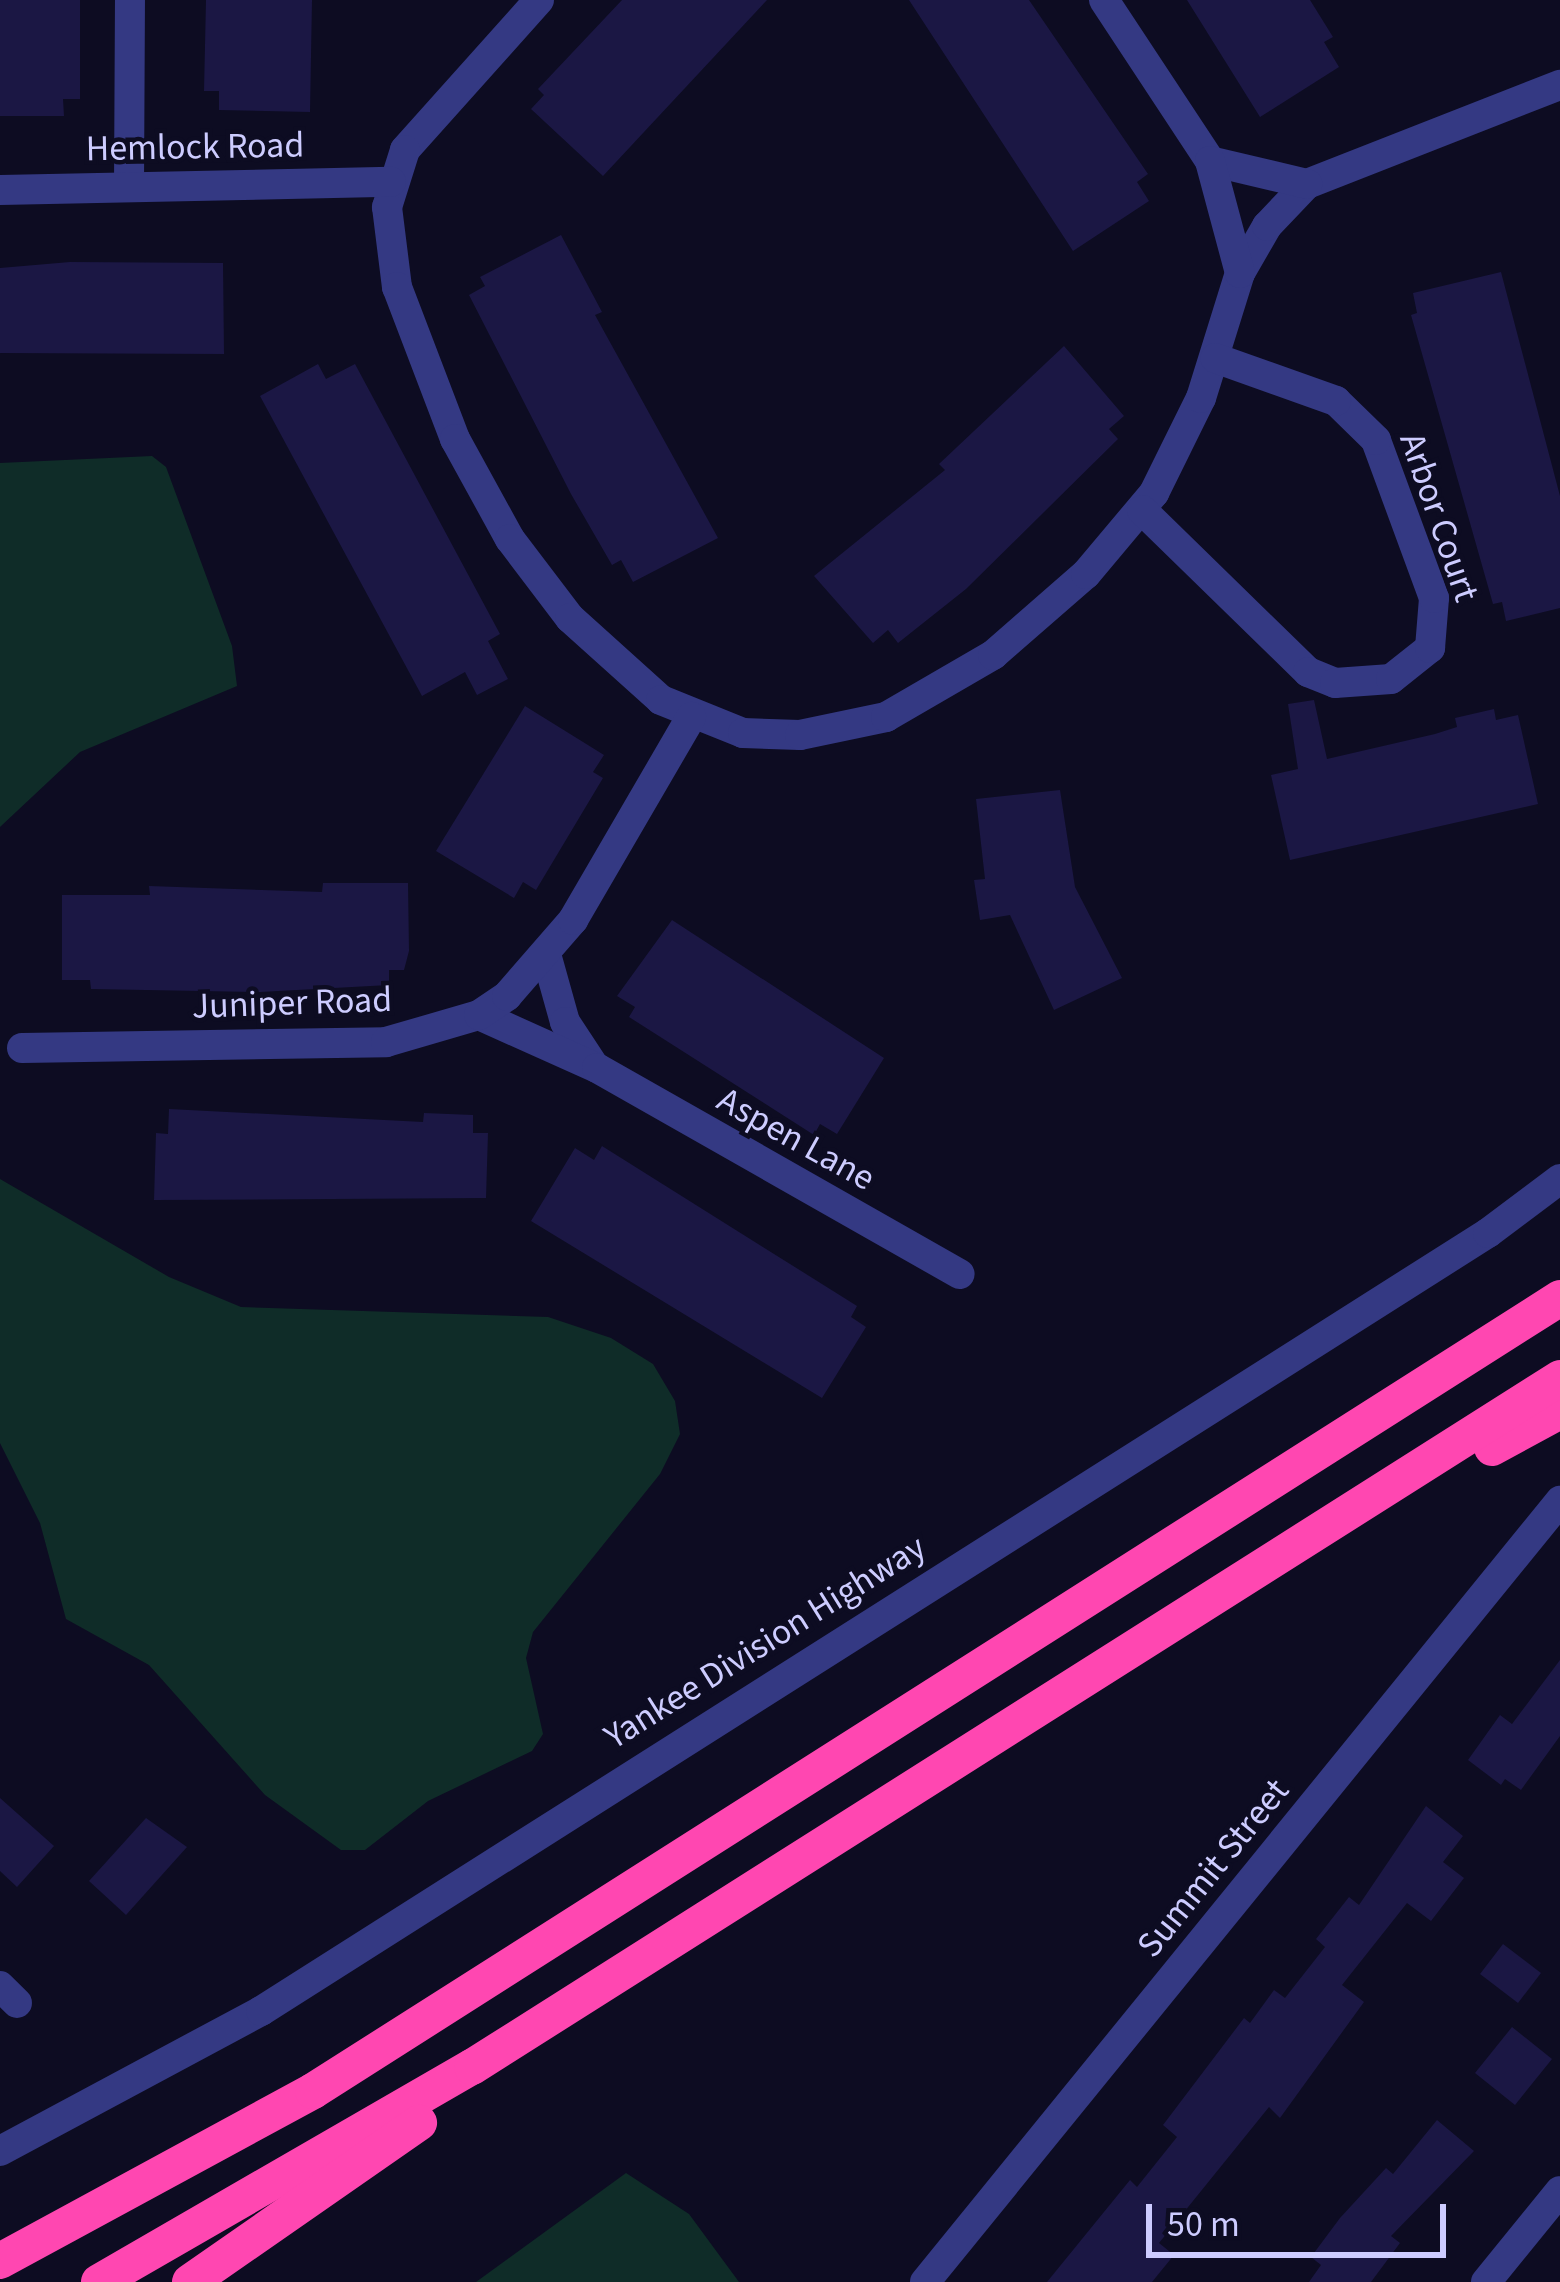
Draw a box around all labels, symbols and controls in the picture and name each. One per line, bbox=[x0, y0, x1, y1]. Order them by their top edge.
street label: Hemlock Road bbox=[85, 123, 305, 171]
street label: Arbor Court bbox=[1390, 427, 1488, 607]
street label: Juniper Road bbox=[191, 978, 393, 1028]
street label: Aspen Lane bbox=[710, 1078, 882, 1200]
street label: Yankee Division Highway bbox=[597, 1526, 933, 1758]
street label: Summit Street bbox=[1128, 1770, 1298, 1966]
scale bar bbox=[1152, 2180, 1452, 2254]
text: 50 m bbox=[1167, 2199, 1240, 2250]

